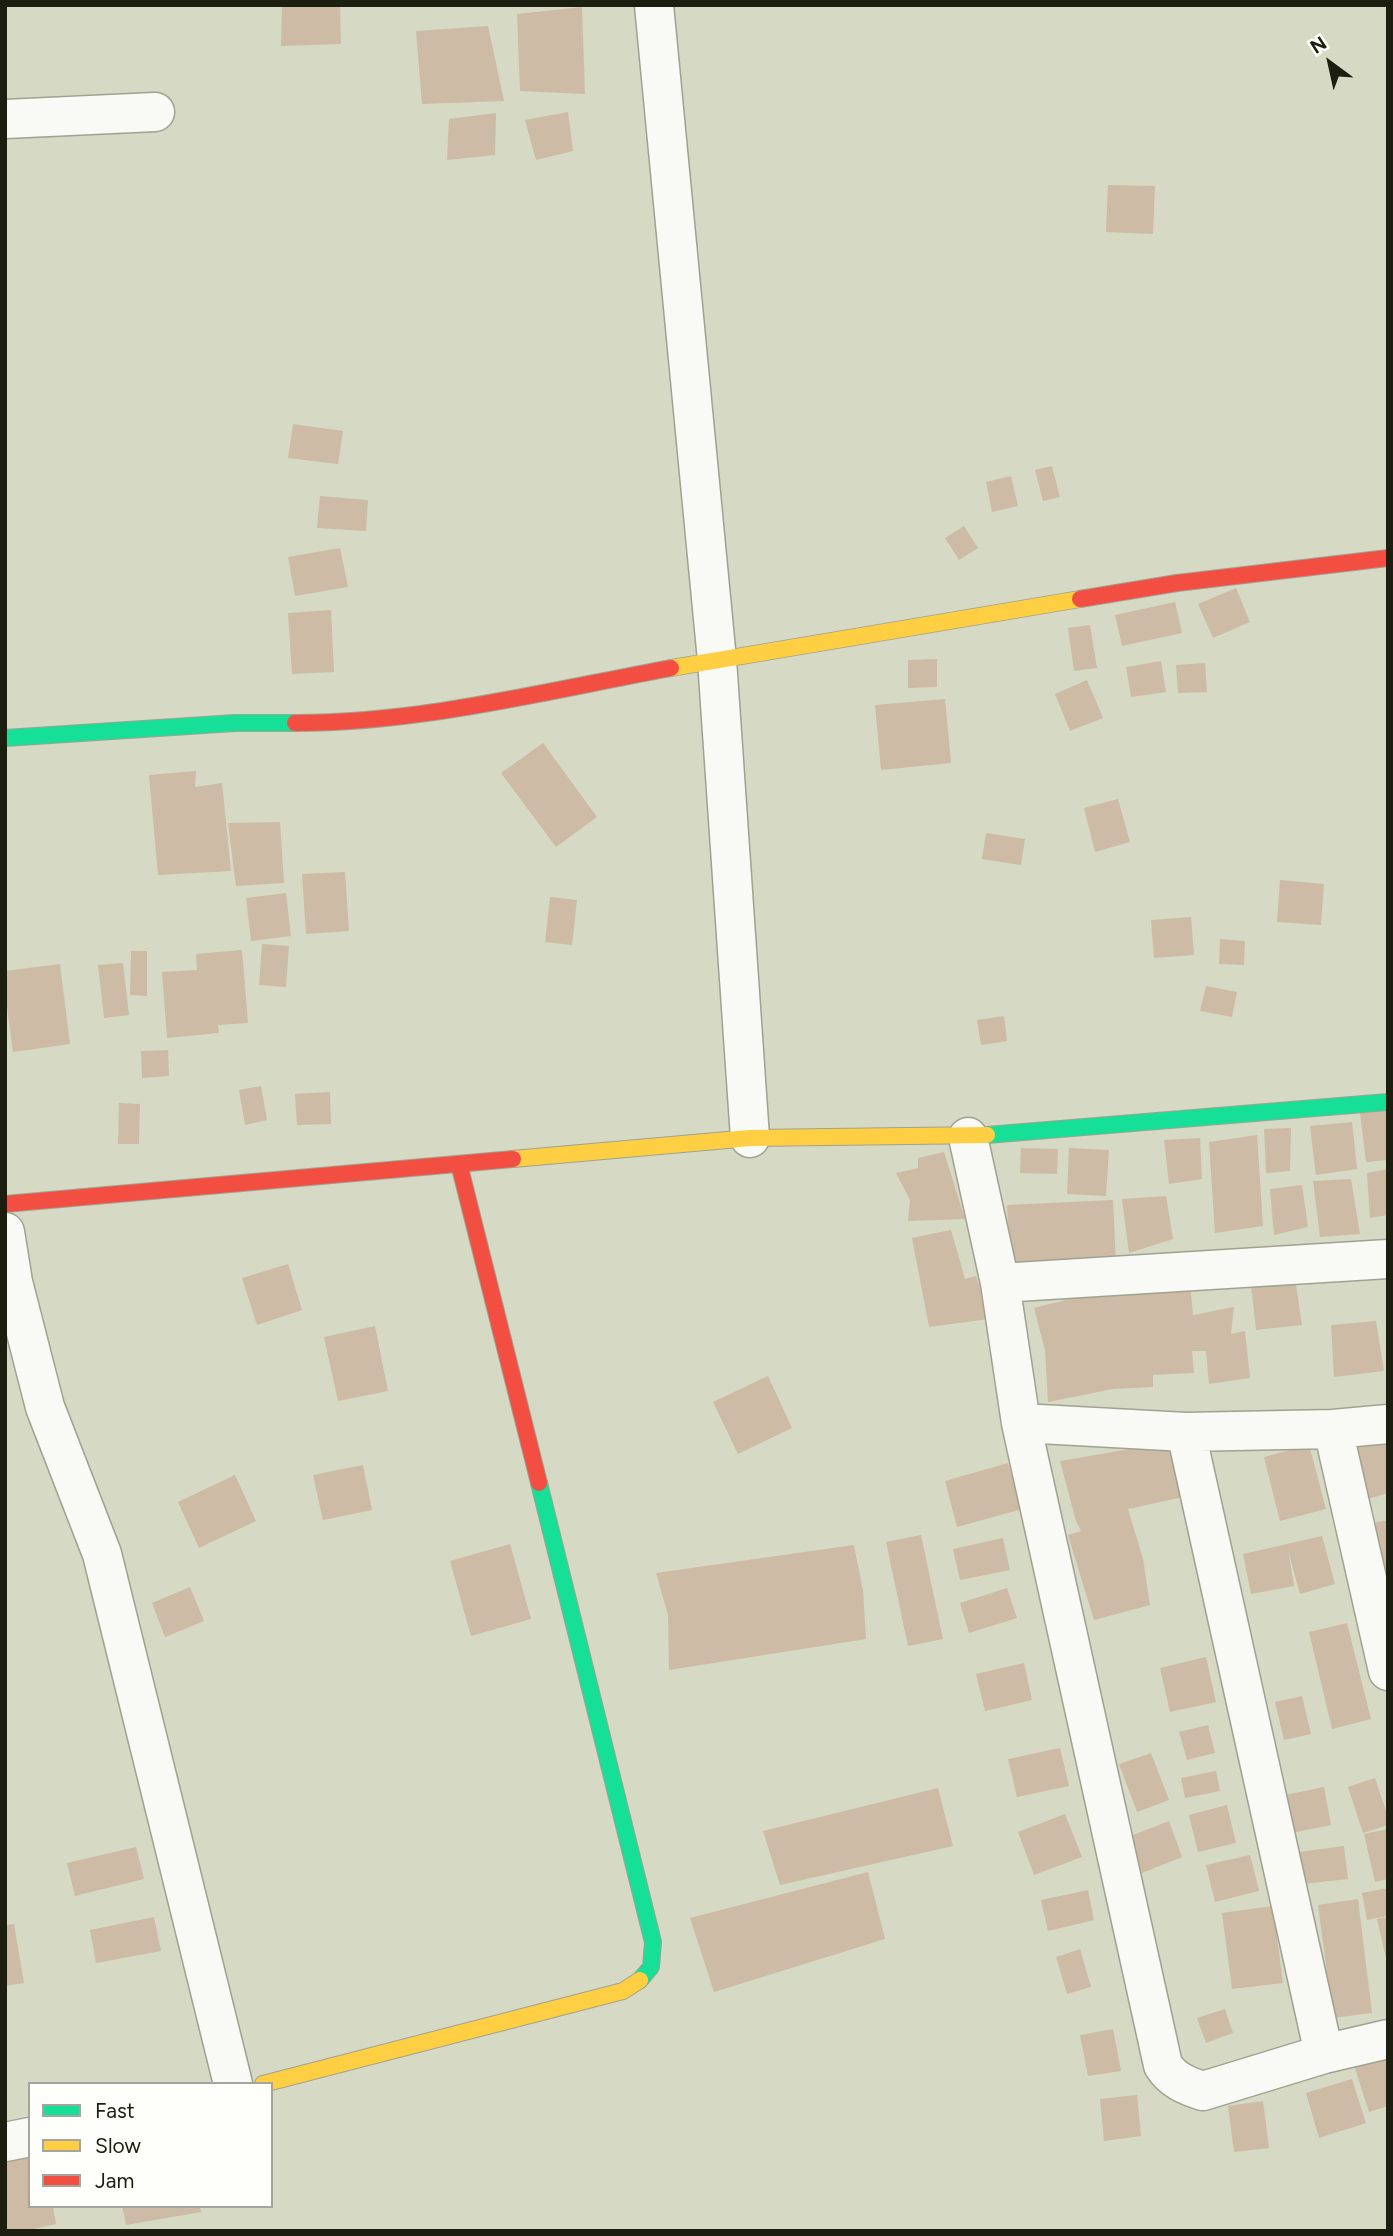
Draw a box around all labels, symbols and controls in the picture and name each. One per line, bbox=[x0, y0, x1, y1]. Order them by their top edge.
north arrow bbox=[1295, 28, 1365, 98]
text: N bbox=[1306, 31, 1331, 59]
legend bbox=[28, 2082, 273, 2208]
text: Fast bbox=[95, 2098, 135, 2123]
text: Slow bbox=[95, 2133, 141, 2158]
text: Jam bbox=[95, 2168, 134, 2193]

